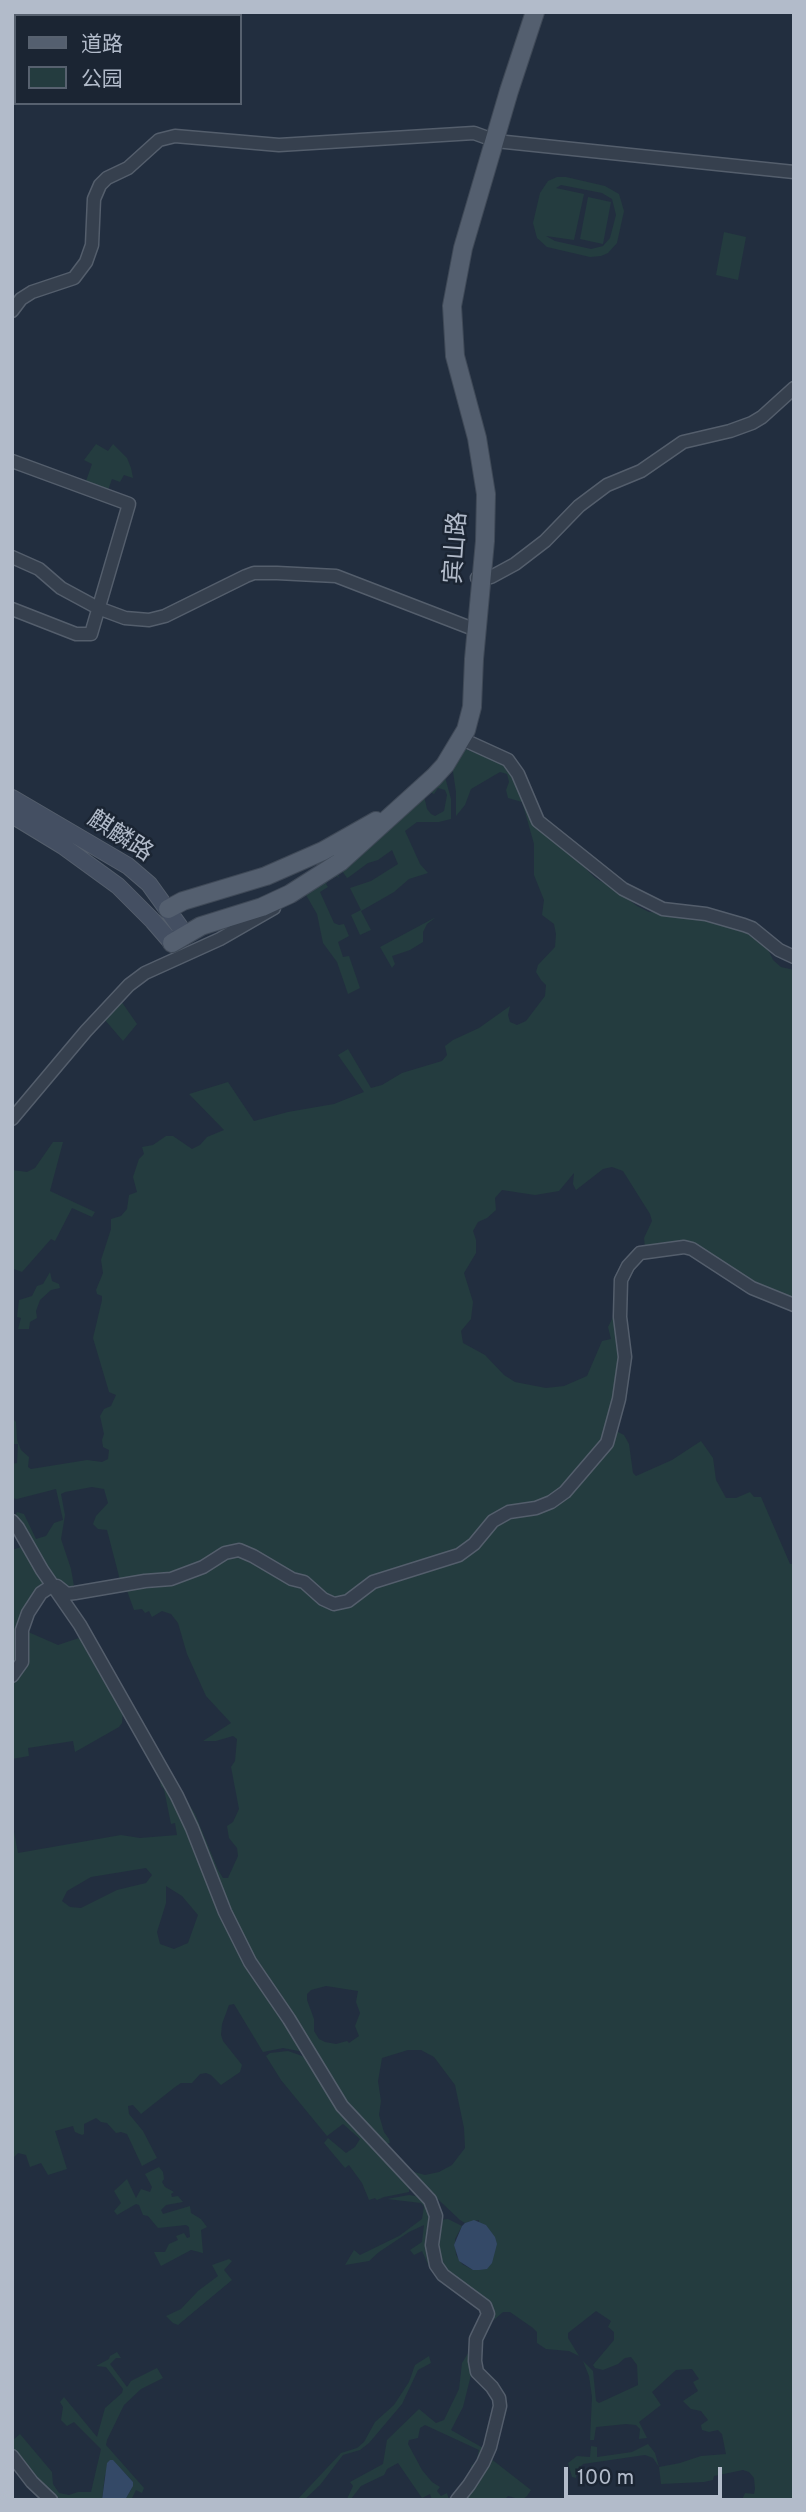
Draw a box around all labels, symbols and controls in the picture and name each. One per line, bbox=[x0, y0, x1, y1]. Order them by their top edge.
legend bbox=[14, 14, 242, 105]
text: 道路 bbox=[81, 32, 123, 59]
text: 公园 bbox=[81, 67, 123, 94]
street label: 宾山路 bbox=[441, 511, 475, 585]
street label: 麒麟路 bbox=[81, 806, 157, 870]
scale bar bbox=[568, 2452, 726, 2496]
text: 100 m bbox=[577, 2465, 634, 2492]

